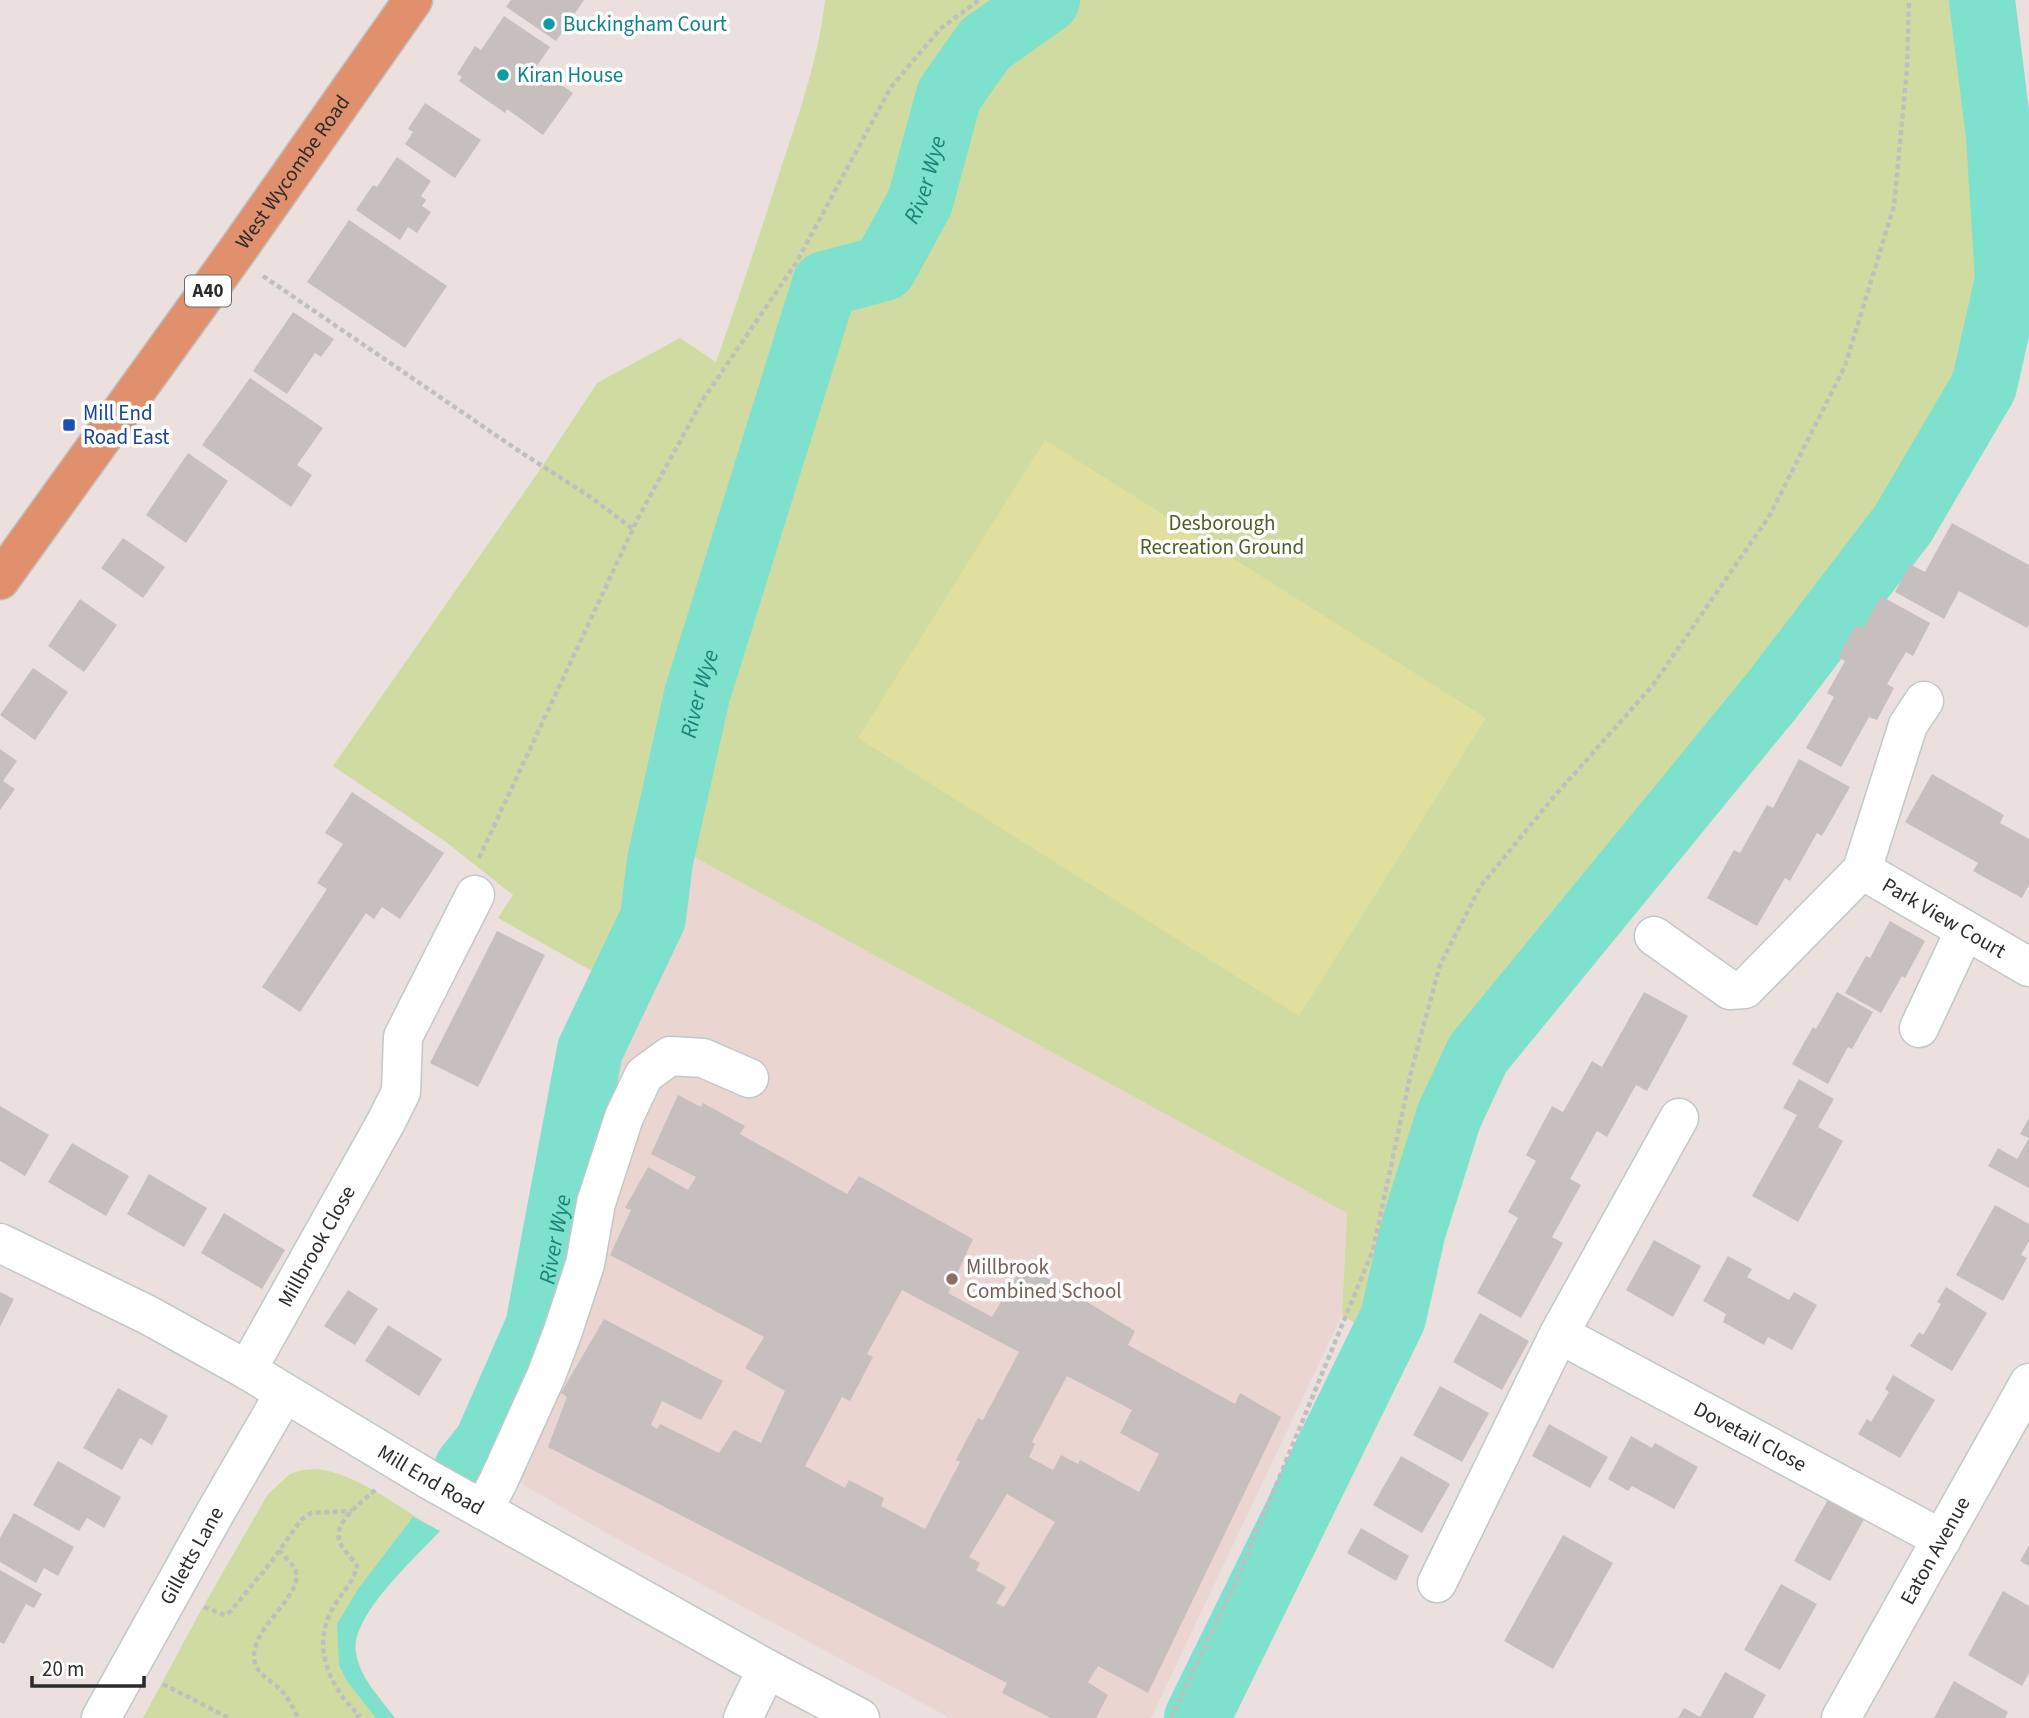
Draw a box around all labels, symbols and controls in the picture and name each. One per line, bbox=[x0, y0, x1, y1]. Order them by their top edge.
place label: Buckingham Court bbox=[563, 9, 727, 39]
marker: Buckingham Court bbox=[541, 16, 557, 32]
place label: Kiran House bbox=[517, 60, 623, 90]
marker: Kiran House bbox=[495, 67, 511, 83]
street label: West Wycombe Road bbox=[228, 89, 357, 255]
water label: River Wye bbox=[895, 132, 954, 230]
road number: A40 bbox=[185, 276, 231, 306]
place label: Mill End Road East bbox=[83, 398, 169, 452]
marker: Mill End Road East bbox=[61, 417, 77, 433]
park label: Desborough Recreation Ground bbox=[1140, 508, 1304, 562]
water label: River Wye bbox=[671, 645, 727, 741]
street label: Park View Court bbox=[1877, 870, 2012, 966]
street label: Millbrook Close bbox=[270, 1180, 363, 1312]
water label: River Wye bbox=[530, 1192, 579, 1287]
place label: Millbrook Combined School bbox=[966, 1252, 1122, 1306]
marker: Millbrook Combined School bbox=[944, 1271, 960, 1287]
street label: Dovetail Close bbox=[1688, 1394, 1812, 1479]
street label: Mill End Road bbox=[372, 1437, 490, 1523]
street label: Eaton Avenue bbox=[1893, 1491, 1977, 1610]
street label: Gilletts Lane bbox=[152, 1501, 231, 1610]
scale bar bbox=[32, 1644, 144, 1688]
text: 20 m bbox=[42, 1654, 84, 1684]

